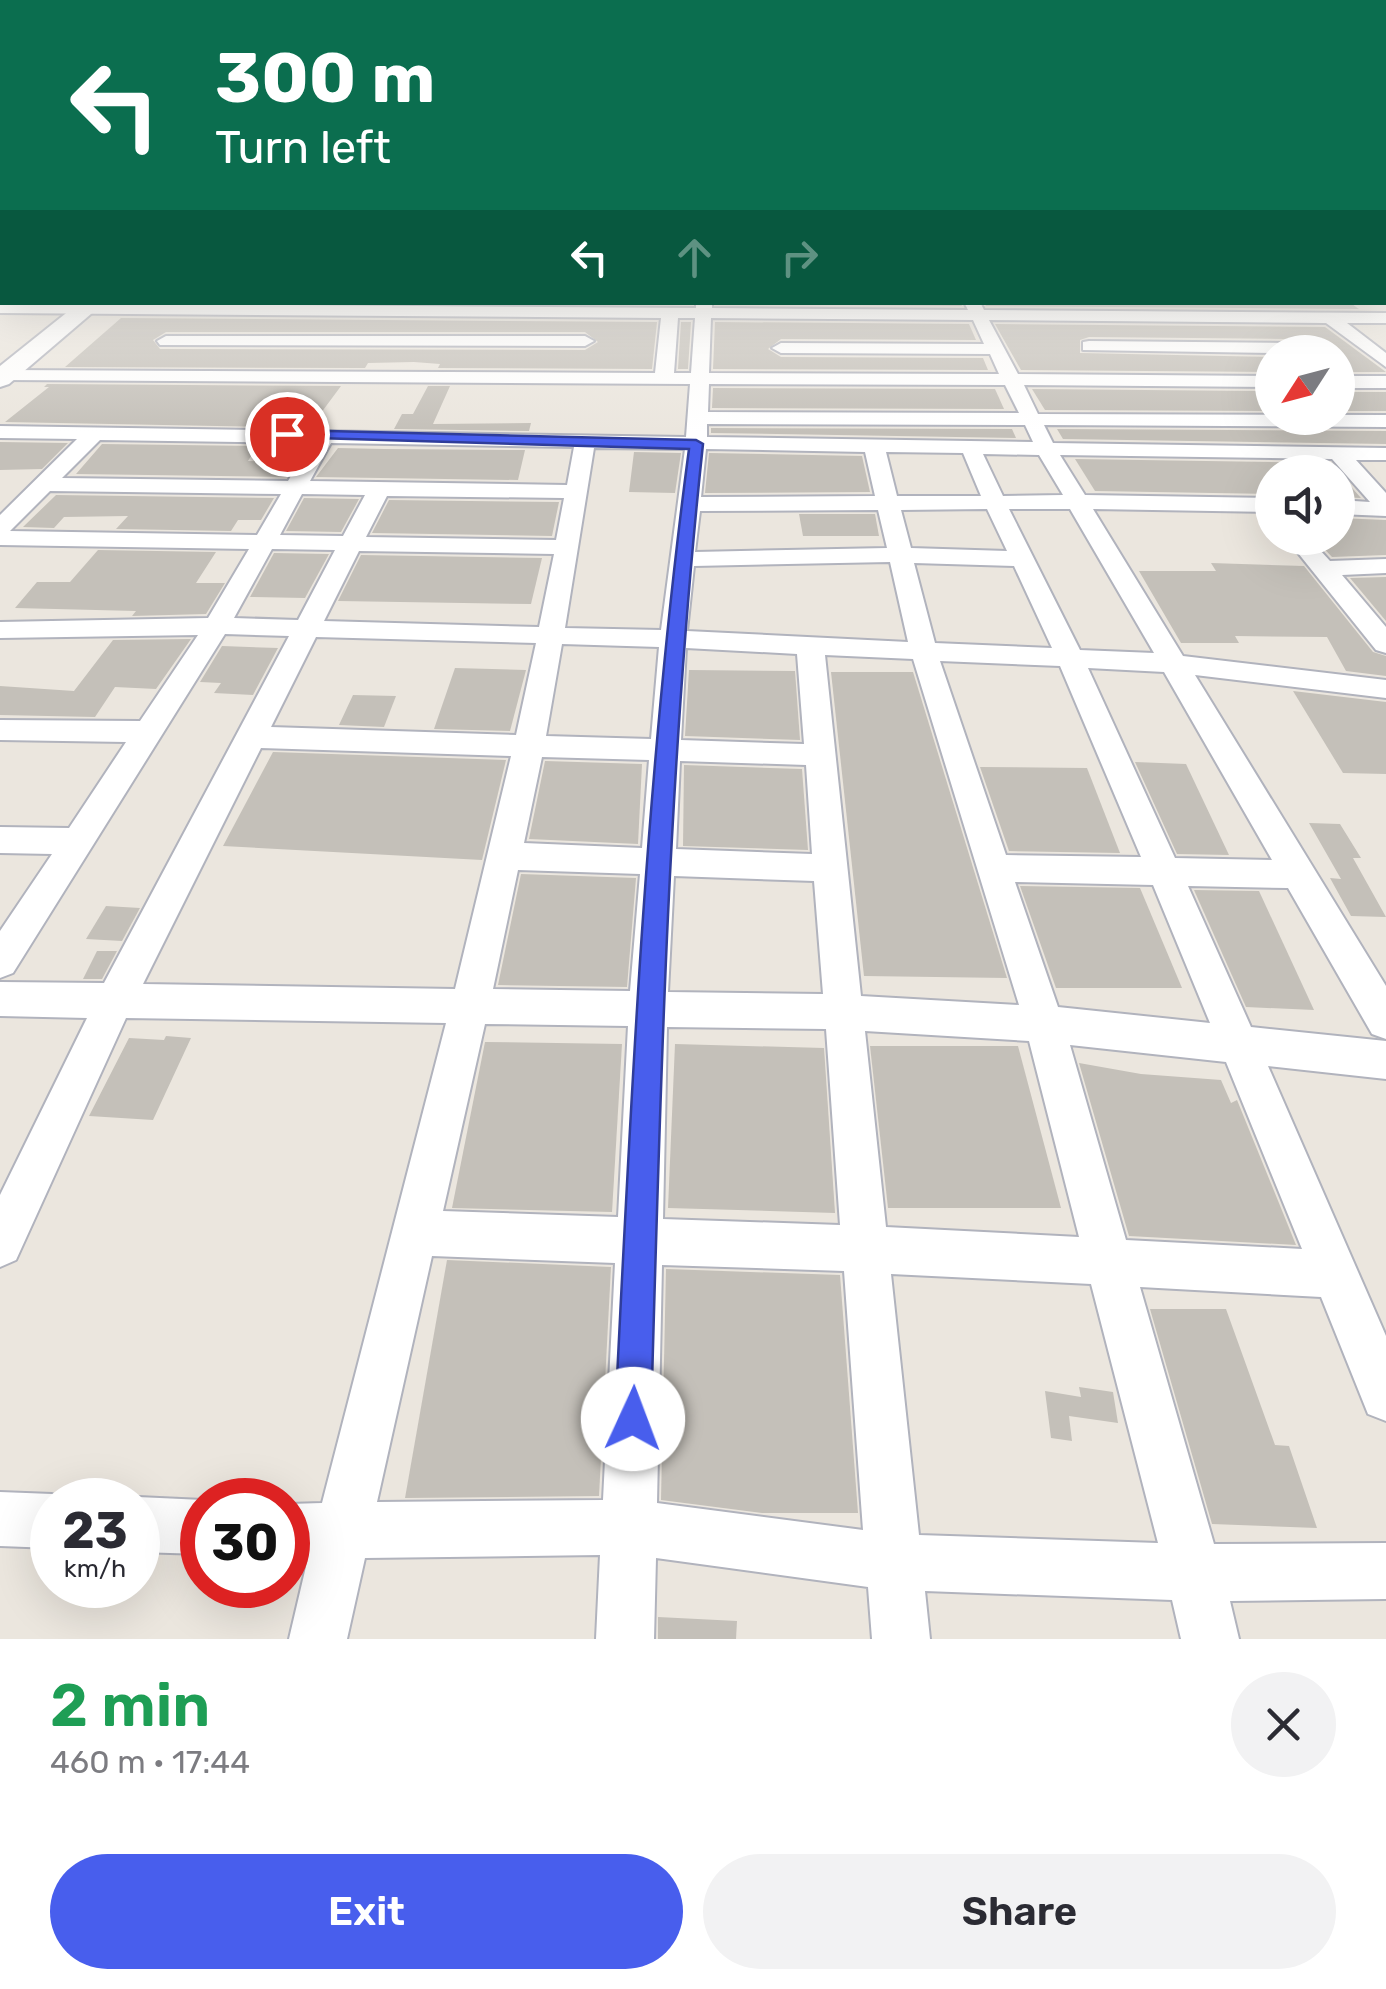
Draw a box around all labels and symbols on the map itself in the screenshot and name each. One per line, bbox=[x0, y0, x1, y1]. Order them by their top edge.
north arrow bbox=[1255, 335, 1355, 435]
pin bbox=[245, 392, 330, 477]
position arrow bbox=[581, 1367, 685, 1471]
speed limit sign: 30 bbox=[180, 1478, 310, 1608]

